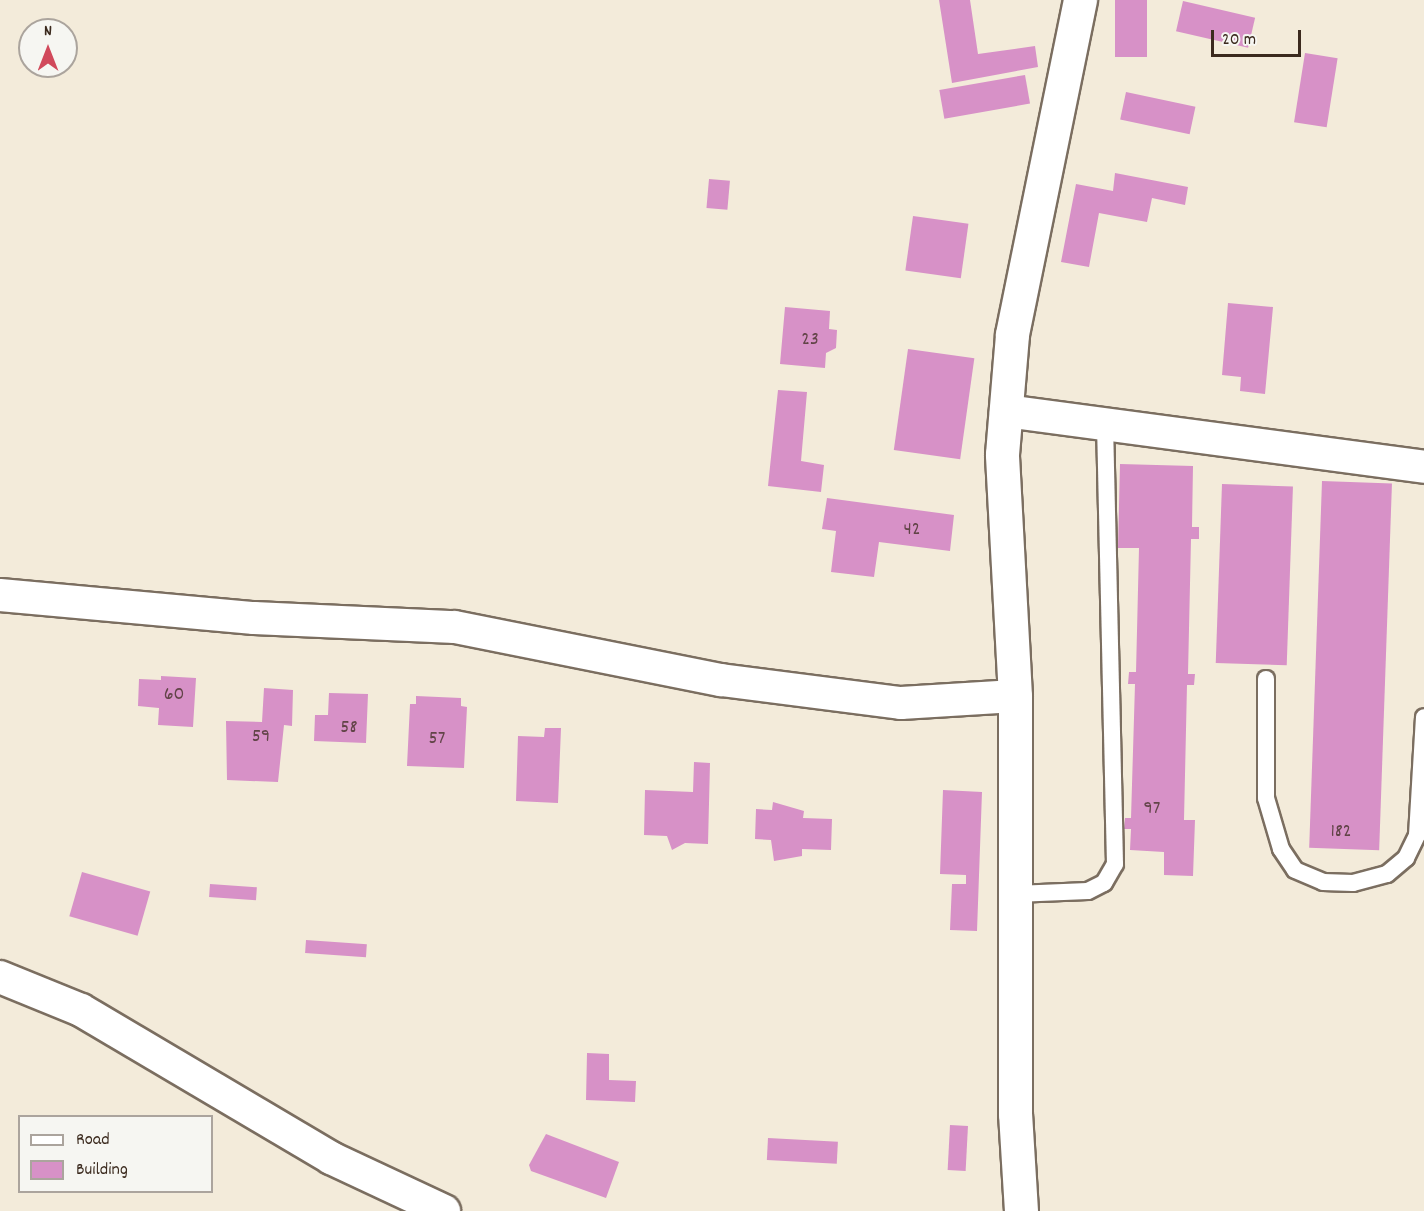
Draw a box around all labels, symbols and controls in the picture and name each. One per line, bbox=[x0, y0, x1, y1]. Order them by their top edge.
north arrow bbox=[18, 18, 78, 78]
scale bar bbox=[1214, 18, 1304, 56]
text: N bbox=[44, 20, 52, 43]
text: 20 m bbox=[1222, 28, 1256, 53]
house number: 23 bbox=[801, 328, 819, 352]
house number: 42 bbox=[903, 518, 921, 542]
house number: 60 bbox=[164, 683, 184, 707]
house number: 58 bbox=[340, 716, 358, 740]
house number: 59 bbox=[252, 725, 270, 749]
house number: 57 bbox=[429, 727, 445, 751]
house number: 97 bbox=[1144, 797, 1160, 821]
house number: 182 bbox=[1330, 820, 1352, 844]
legend bbox=[18, 1115, 213, 1193]
text: Road bbox=[76, 1128, 110, 1153]
text: Building bbox=[76, 1158, 128, 1183]

